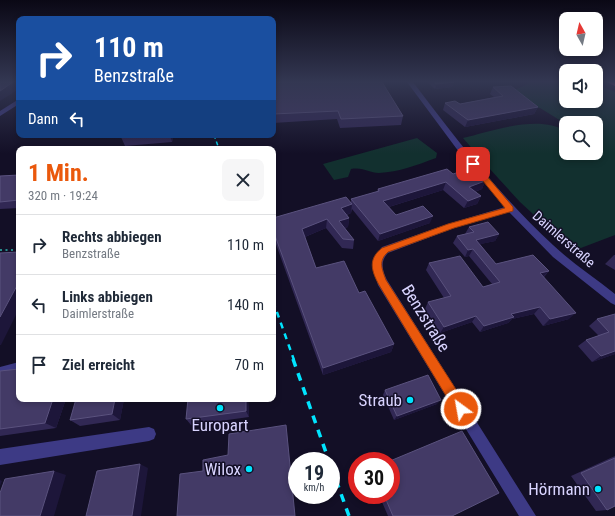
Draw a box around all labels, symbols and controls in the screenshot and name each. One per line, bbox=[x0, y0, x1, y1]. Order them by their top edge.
north arrow bbox=[559, 12, 603, 56]
map controls bbox=[559, 12, 603, 160]
text: 110 m bbox=[94, 31, 164, 64]
icon: right bbox=[28, 32, 80, 84]
button: sound bbox=[559, 64, 603, 108]
text: Benzstraße bbox=[94, 65, 174, 86]
icon: left bbox=[66, 108, 88, 130]
text: Dann bbox=[28, 110, 58, 128]
button: search bbox=[559, 116, 603, 160]
pin bbox=[456, 147, 490, 181]
icon: arrive bbox=[462, 153, 484, 175]
text: 1 Min. bbox=[28, 159, 89, 187]
button: close bbox=[222, 159, 264, 201]
text: 320 m · 19:24 bbox=[28, 188, 98, 203]
street label: Daimlerstraße bbox=[529, 208, 599, 271]
text: Rechts abbiegen bbox=[62, 228, 162, 246]
icon: right bbox=[28, 234, 50, 256]
text: 110 m bbox=[227, 236, 264, 254]
text: Benzstraße bbox=[62, 246, 120, 261]
street label: Benzstraße bbox=[397, 281, 455, 355]
text: Links abbiegen bbox=[62, 288, 153, 306]
icon: left bbox=[28, 294, 50, 316]
text: 140 m bbox=[227, 296, 264, 314]
text: Daimlerstraße bbox=[62, 306, 134, 321]
icon: arrive bbox=[28, 354, 50, 376]
text: Ziel erreicht bbox=[62, 356, 135, 374]
text: 70 m bbox=[234, 356, 264, 374]
position arrow bbox=[440, 388, 482, 430]
place label: Straub bbox=[359, 390, 402, 410]
marker: Straub bbox=[405, 395, 415, 405]
marker: Europart bbox=[215, 403, 225, 413]
place label: Europart bbox=[191, 415, 249, 435]
speed limit sign: 30 bbox=[348, 452, 400, 504]
place label: Wilox bbox=[204, 459, 241, 479]
text: 19 bbox=[304, 461, 324, 485]
marker: Wilox bbox=[244, 464, 254, 474]
place label: Hörmann bbox=[528, 479, 590, 499]
text: km/h bbox=[304, 482, 324, 493]
marker: Hörmann bbox=[593, 484, 603, 494]

